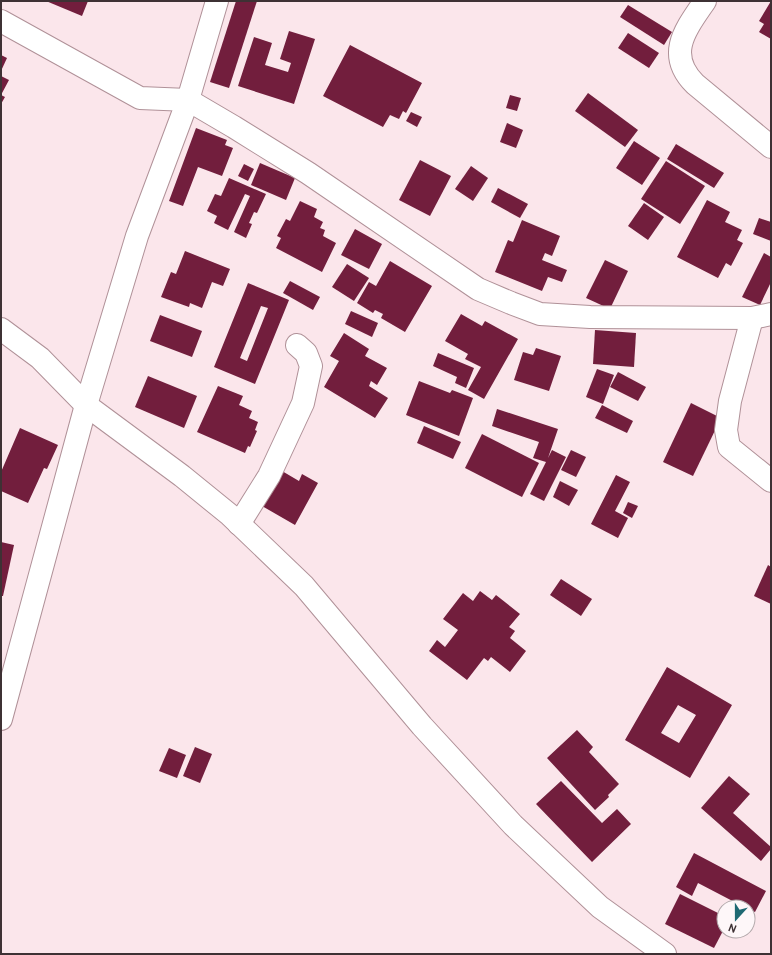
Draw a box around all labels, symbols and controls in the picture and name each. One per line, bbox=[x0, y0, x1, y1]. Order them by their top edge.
north arrow bbox=[716, 899, 756, 939]
text: N bbox=[727, 919, 739, 935]

